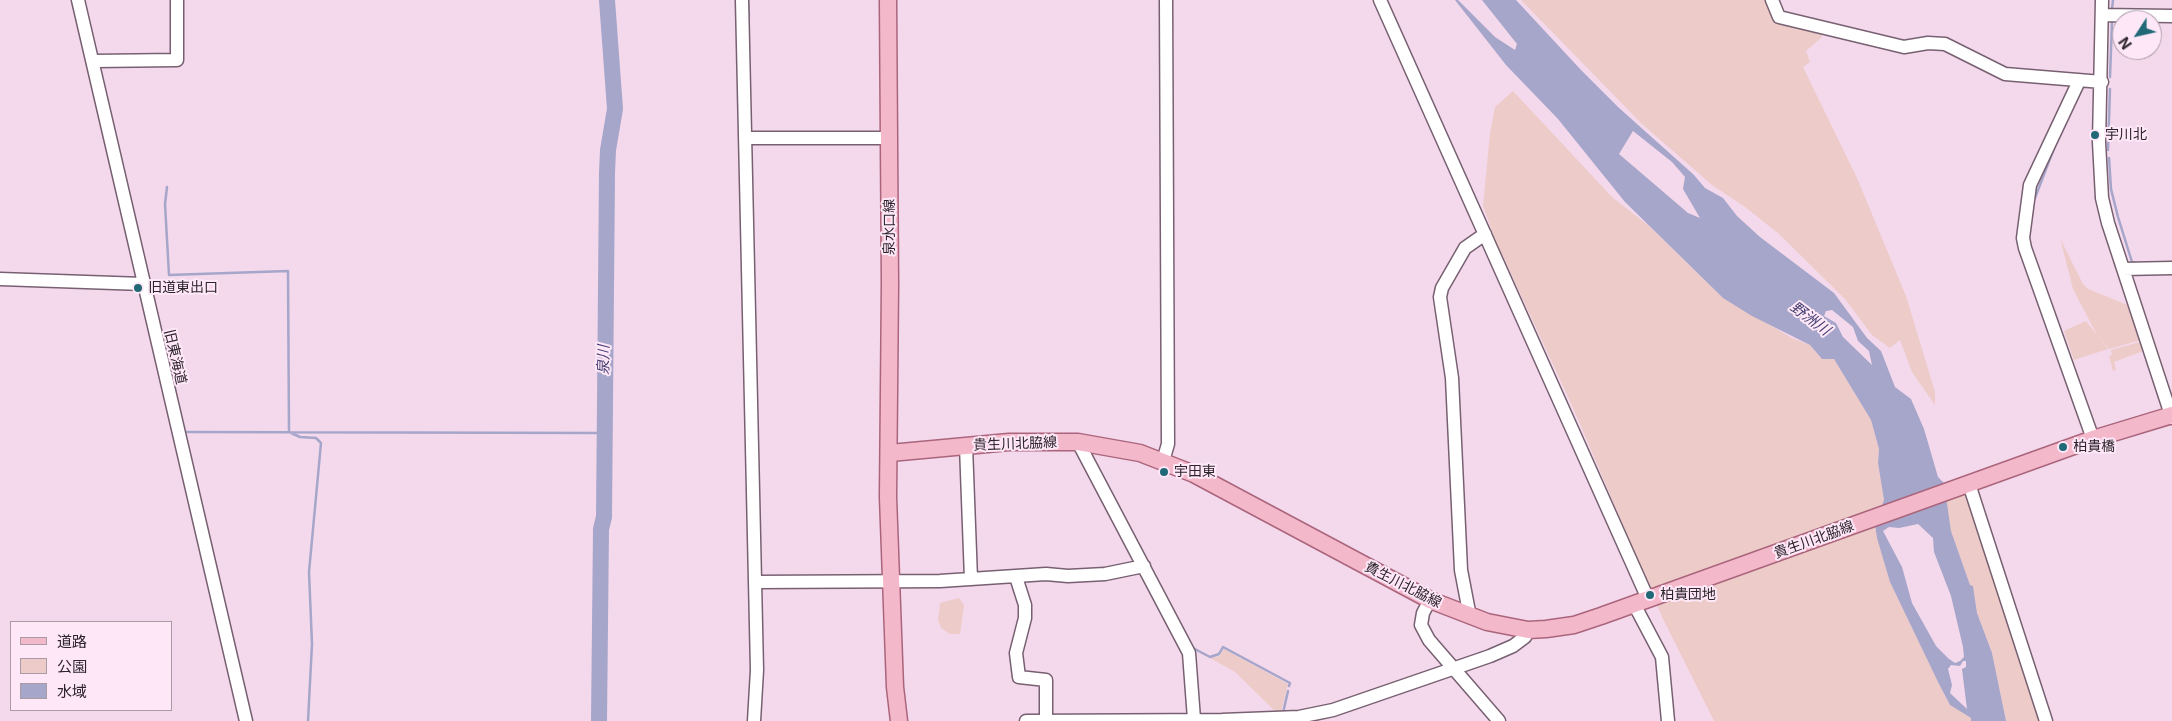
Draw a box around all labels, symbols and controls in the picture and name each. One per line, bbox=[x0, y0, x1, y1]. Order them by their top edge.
north arrow bbox=[2112, 10, 2162, 60]
text: N bbox=[2115, 34, 2135, 53]
place label: 宇川北 bbox=[2105, 127, 2147, 143]
marker: 宇川北 bbox=[2089, 129, 2101, 141]
street label: 泉水口線 bbox=[882, 199, 898, 255]
place label: 旧道東出口 bbox=[148, 280, 218, 296]
marker: 旧道東出口 bbox=[132, 282, 144, 294]
water label: 野洲川 bbox=[1787, 298, 1833, 340]
street label: 旧東海道 bbox=[161, 328, 189, 386]
water label: 泉川 bbox=[595, 345, 613, 375]
street label: 貴生川北脇線 bbox=[973, 434, 1057, 454]
place label: 柏貴橋 bbox=[2073, 439, 2115, 455]
marker: 柏貴橋 bbox=[2057, 441, 2069, 453]
place label: 宇田東 bbox=[1174, 464, 1216, 480]
marker: 宇田東 bbox=[1158, 466, 1170, 478]
street label: 貴生川北脇線 bbox=[1772, 518, 1856, 562]
street label: 貴生川北脇線 bbox=[1362, 558, 1444, 612]
place label: 柏貴団地 bbox=[1660, 587, 1716, 603]
marker: 柏貴団地 bbox=[1644, 589, 1656, 601]
legend bbox=[10, 621, 172, 711]
text: 道路 bbox=[57, 632, 87, 651]
text: 公園 bbox=[57, 657, 87, 676]
text: 水域 bbox=[57, 682, 87, 701]

